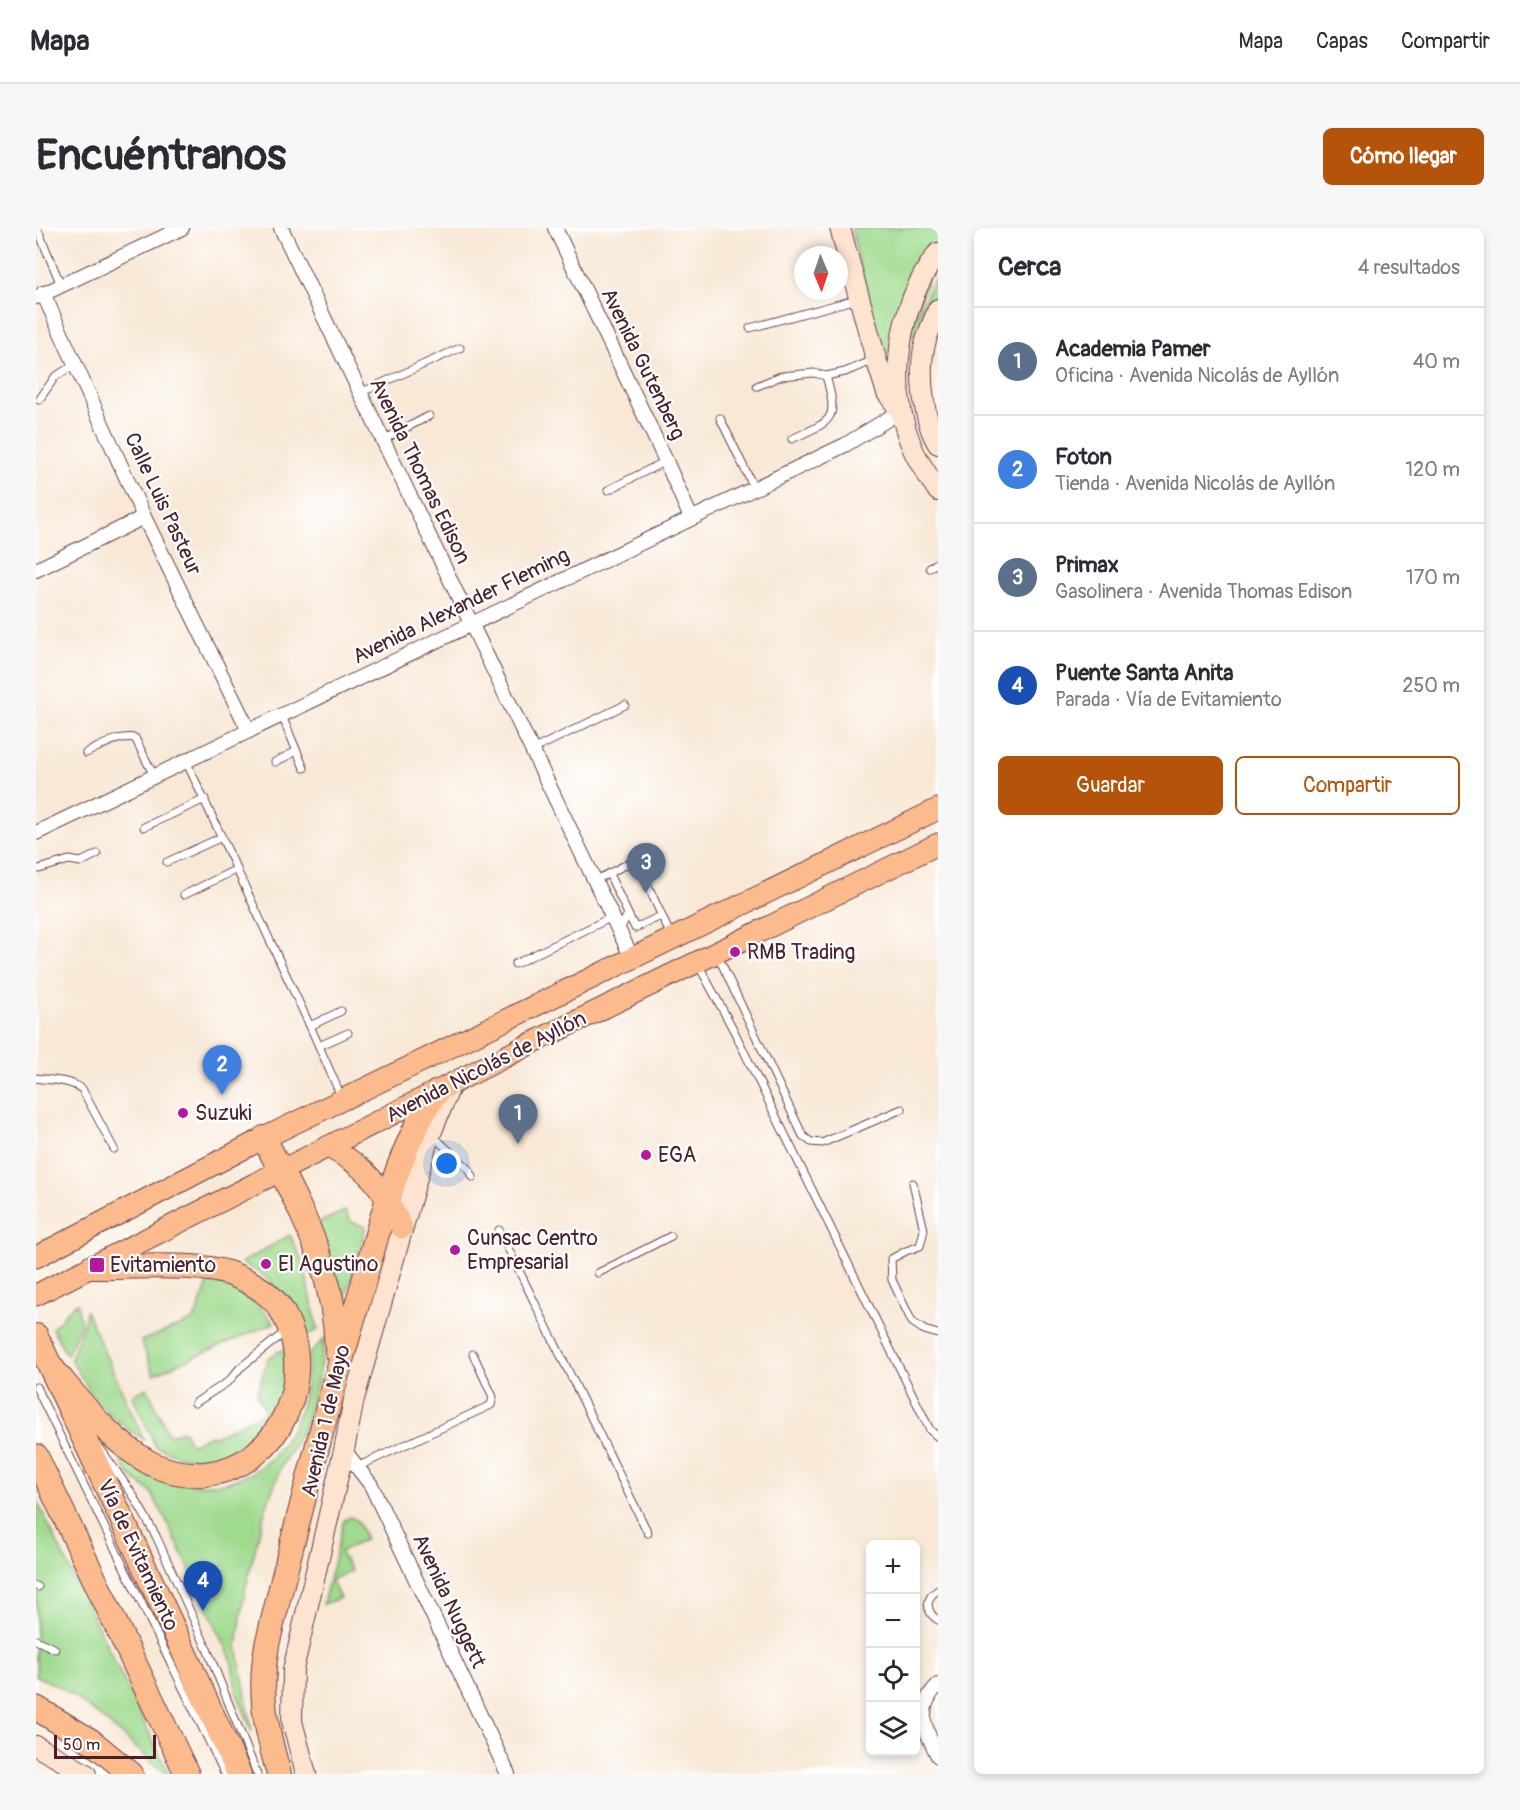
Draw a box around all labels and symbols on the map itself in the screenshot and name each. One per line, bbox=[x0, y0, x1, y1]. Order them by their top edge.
north arrow bbox=[794, 246, 848, 300]
street label: Avenida Gutenberg bbox=[595, 284, 691, 444]
street label: Avenida Thomas Edison bbox=[363, 373, 477, 569]
street label: Calle Luis Pasteur bbox=[118, 428, 208, 580]
street label: Avenida Alexander Fleming bbox=[348, 542, 574, 670]
pin: 3 bbox=[626, 844, 666, 893]
place label: RMB Trading bbox=[747, 939, 855, 966]
marker: RMB Trading bbox=[728, 945, 742, 959]
street label: Avenida Nicolás de Ayllón bbox=[381, 1005, 591, 1129]
pin: 2 bbox=[202, 1046, 242, 1095]
pin: 1 bbox=[498, 1094, 538, 1144]
place label: Suzuki bbox=[195, 1100, 252, 1127]
marker: Suzuki bbox=[176, 1106, 190, 1120]
place label: EGA bbox=[658, 1142, 696, 1169]
marker: EGA bbox=[639, 1148, 653, 1162]
your location bbox=[432, 1149, 461, 1178]
place label: Cunsac Centro Empresarial bbox=[467, 1225, 598, 1276]
marker: Cunsac Centro Empresarial bbox=[448, 1243, 462, 1257]
place label: El Agustino bbox=[278, 1251, 378, 1278]
place label: Evitamiento bbox=[110, 1252, 216, 1279]
marker: Evitamiento bbox=[88, 1256, 106, 1274]
marker: El Agustino bbox=[259, 1257, 273, 1271]
street label: Avenida 1 de Mayo bbox=[295, 1342, 357, 1500]
street label: Vía de Evitamiento bbox=[91, 1475, 185, 1635]
street label: Avenida Nuggett bbox=[406, 1530, 492, 1673]
pin: 4 bbox=[184, 1562, 222, 1611]
scale bar bbox=[54, 1732, 156, 1760]

